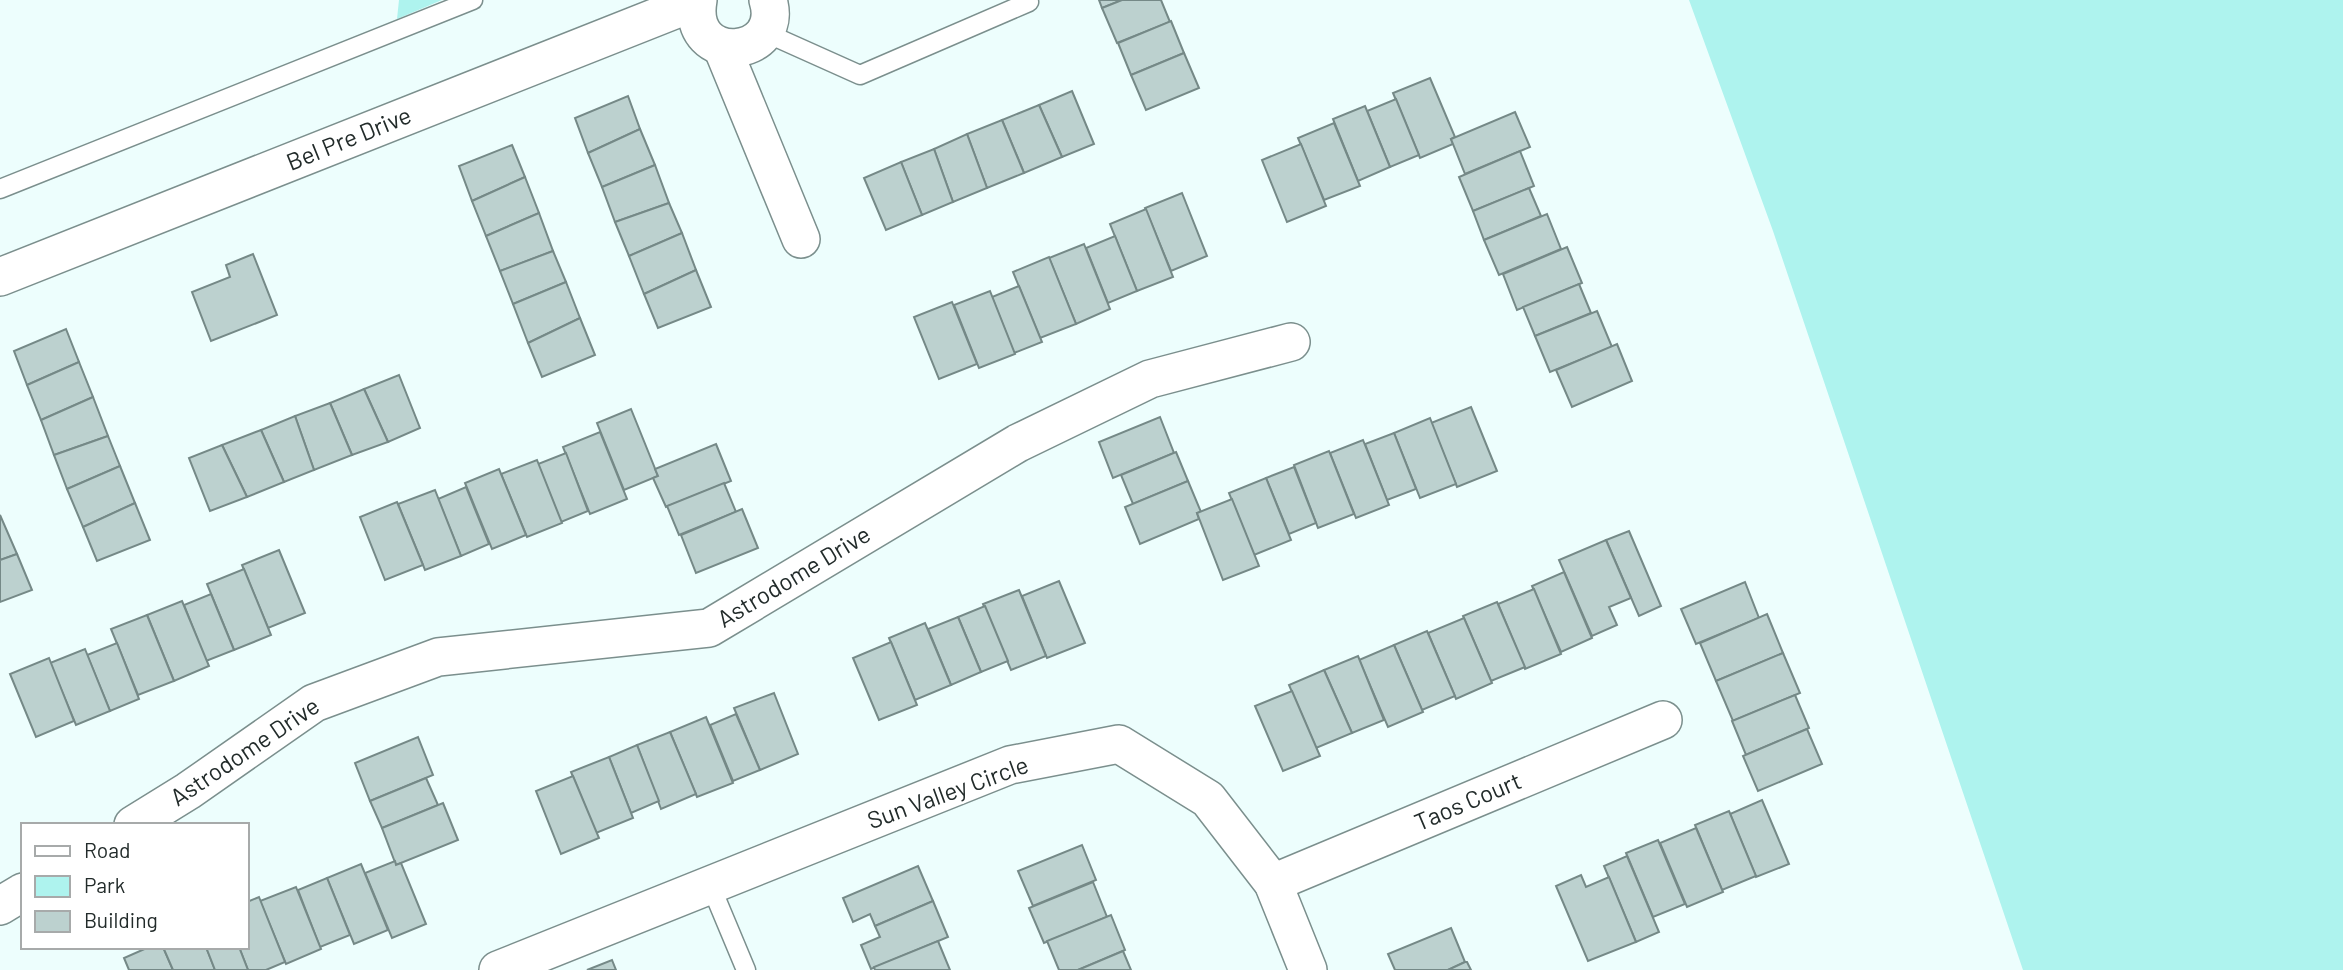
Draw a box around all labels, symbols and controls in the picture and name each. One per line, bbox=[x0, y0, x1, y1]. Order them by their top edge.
street label: Bel Pre Drive bbox=[282, 99, 415, 176]
street label: Astrodome Drive bbox=[711, 519, 875, 633]
street label: Astrodome Drive bbox=[164, 690, 324, 811]
street label: Sun Valley Circle bbox=[863, 749, 1032, 834]
street label: Taos Court bbox=[1410, 765, 1525, 836]
legend bbox=[21, 823, 248, 949]
text: Road bbox=[84, 837, 130, 862]
text: Park bbox=[84, 872, 125, 897]
text: Building bbox=[84, 907, 158, 932]

